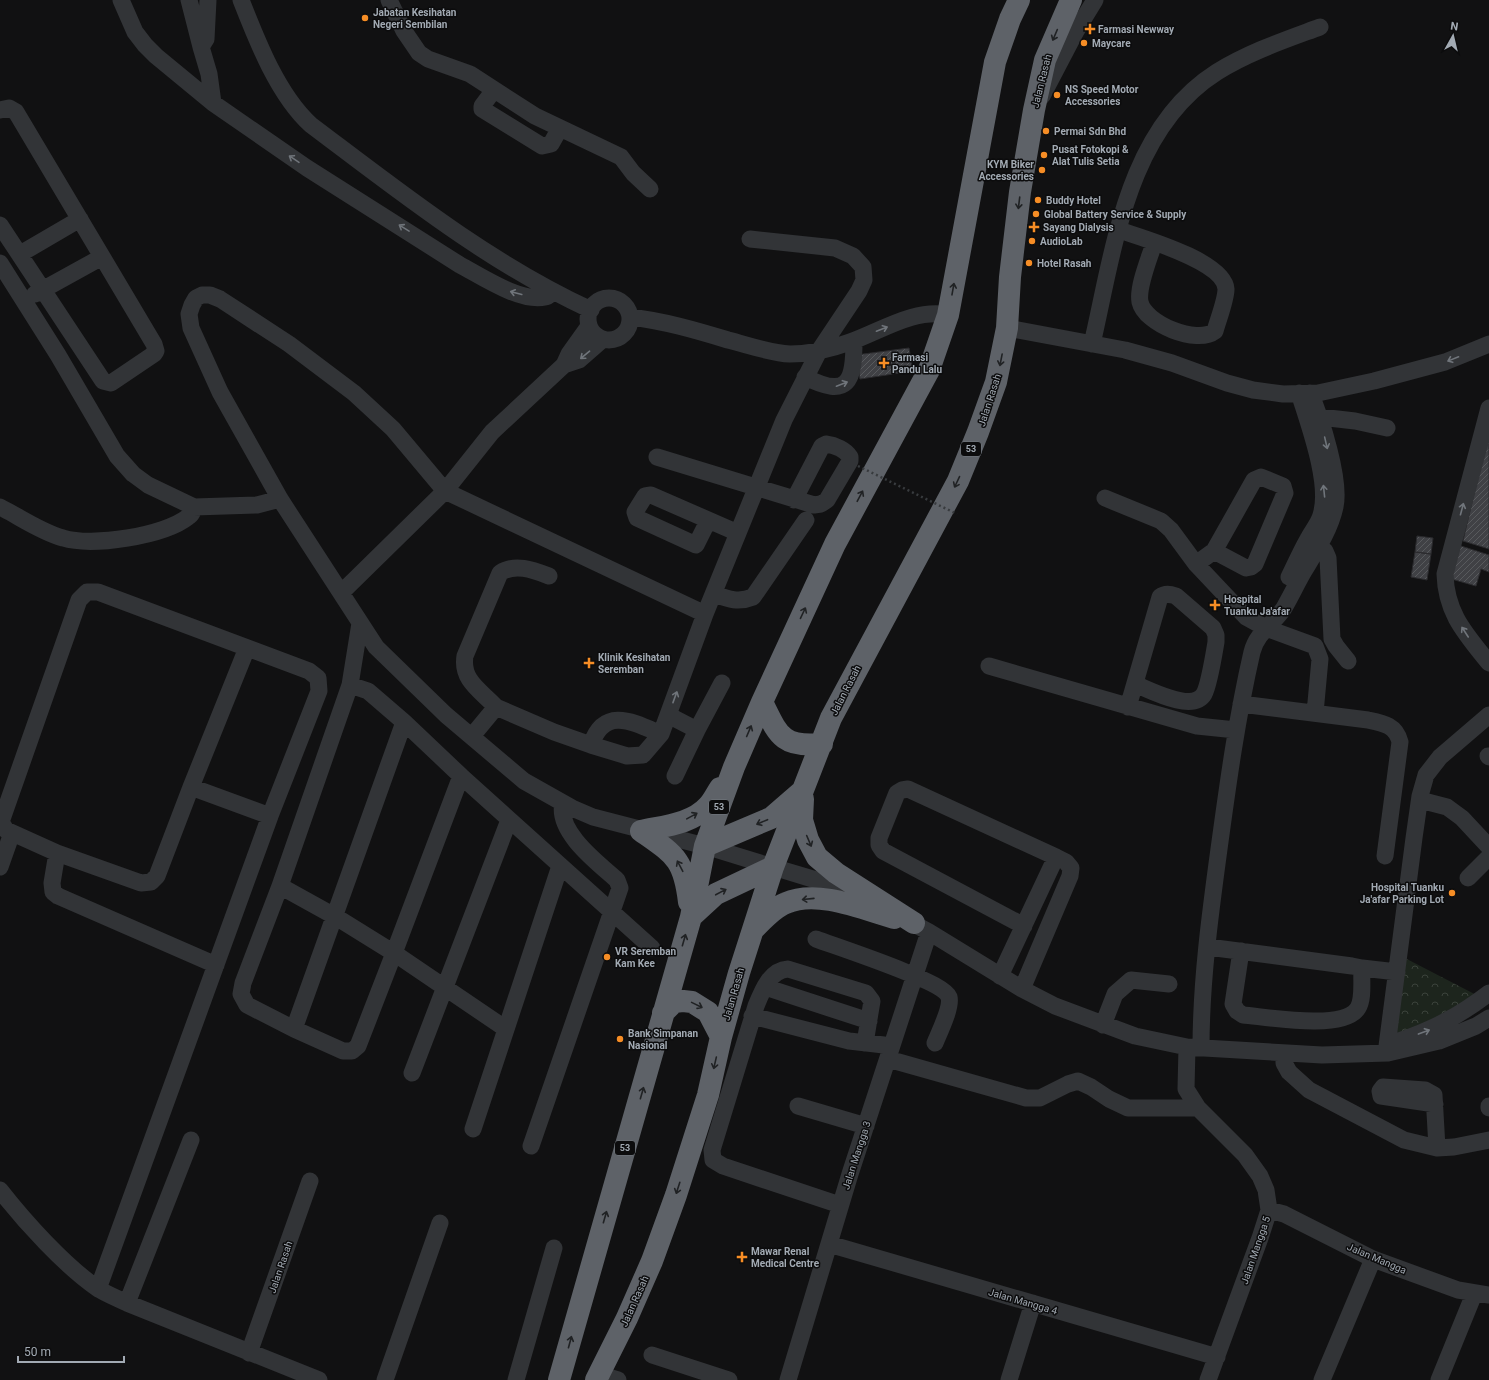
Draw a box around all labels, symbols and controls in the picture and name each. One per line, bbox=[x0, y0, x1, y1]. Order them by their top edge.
place label: Jabatan Kesihatan Negeri Sembilan bbox=[373, 7, 457, 30]
marker: Jabatan Kesihatan Negeri Sembilan bbox=[360, 13, 370, 23]
north arrow bbox=[1433, 16, 1473, 56]
text: N bbox=[1450, 20, 1459, 34]
marker: Farmasi Newway bbox=[1085, 24, 1095, 34]
place label: Farmasi Newway bbox=[1098, 24, 1175, 35]
one-way arrow bbox=[1050, 29, 1058, 41]
marker: Maycare bbox=[1079, 38, 1089, 48]
place label: Maycare bbox=[1092, 38, 1131, 49]
street label: Jalan Rasah bbox=[1030, 53, 1053, 109]
place label: NS Speed Motor Accessories bbox=[1065, 84, 1139, 107]
marker: NS Speed Motor Accessories bbox=[1052, 90, 1062, 100]
marker: Permai Sdn Bhd bbox=[1041, 126, 1051, 136]
place label: Permai Sdn Bhd bbox=[1054, 126, 1126, 137]
place label: Pusat Fotokopi & Alat Tulis Setia bbox=[1052, 144, 1129, 167]
marker: Pusat Fotokopi & Alat Tulis Setia bbox=[1039, 150, 1049, 160]
one-way arrow bbox=[289, 155, 300, 163]
place label: KYM Biker Accessories bbox=[979, 159, 1034, 182]
marker: KYM Biker Accessories bbox=[1037, 165, 1047, 175]
marker: Buddy Hotel bbox=[1033, 195, 1043, 205]
place label: Buddy Hotel bbox=[1046, 195, 1101, 206]
one-way arrow bbox=[1015, 196, 1023, 209]
marker: Global Battery Service & Supply bbox=[1031, 209, 1041, 219]
place label: Global Battery Service & Supply bbox=[1044, 209, 1187, 220]
marker: Sayang Dialysis bbox=[1028, 221, 1040, 233]
place label: Sayang Dialysis bbox=[1043, 222, 1114, 233]
one-way arrow bbox=[399, 224, 410, 232]
marker: AudioLab bbox=[1027, 236, 1037, 246]
place label: AudioLab bbox=[1040, 236, 1083, 247]
marker: Hotel Rasah bbox=[1024, 258, 1034, 268]
place label: Hotel Rasah bbox=[1037, 258, 1092, 269]
one-way arrow bbox=[949, 283, 957, 296]
one-way arrow bbox=[510, 289, 523, 296]
one-way arrow bbox=[875, 325, 887, 333]
one-way arrow bbox=[580, 350, 591, 359]
place label: Farmasi Pandu Lalu bbox=[892, 352, 942, 375]
one-way arrow bbox=[996, 353, 1004, 366]
one-way arrow bbox=[1447, 355, 1459, 363]
marker: Farmasi Pandu Lalu bbox=[879, 358, 889, 368]
street label: Jalan Rasah bbox=[976, 373, 1003, 428]
one-way arrow bbox=[835, 379, 847, 387]
one-way arrow bbox=[1323, 436, 1331, 449]
road number: 53 bbox=[961, 442, 981, 456]
one-way arrow bbox=[953, 475, 960, 487]
one-way arrow bbox=[1320, 485, 1327, 498]
one-way arrow bbox=[857, 490, 865, 502]
one-way arrow bbox=[1458, 503, 1466, 516]
place label: Hospital Tuanku Ja'afar bbox=[1224, 594, 1290, 617]
marker: Hospital Tuanku Ja'afar bbox=[1209, 599, 1221, 611]
one-way arrow bbox=[800, 607, 807, 619]
one-way arrow bbox=[1461, 627, 1469, 638]
place label: Klinik Kesihatan Seremban bbox=[598, 652, 671, 675]
marker: Klinik Kesihatan Seremban bbox=[583, 657, 595, 669]
street label: Jalan Rasah bbox=[828, 663, 863, 717]
one-way arrow bbox=[671, 692, 679, 704]
one-way arrow bbox=[746, 726, 754, 738]
road number: 53 bbox=[709, 800, 729, 814]
one-way arrow bbox=[686, 812, 698, 820]
one-way arrow bbox=[756, 818, 768, 826]
one-way arrow bbox=[806, 835, 814, 847]
one-way arrow bbox=[676, 860, 683, 872]
place label: Hospital Tuanku Ja'afar Parking Lot bbox=[1360, 882, 1445, 905]
one-way arrow bbox=[715, 888, 727, 895]
marker: Hospital Tuanku Ja'afar Parking Lot bbox=[1447, 888, 1457, 898]
one-way arrow bbox=[802, 895, 815, 902]
one-way arrow bbox=[681, 934, 688, 947]
place label: VR Seremban Kam Kee bbox=[615, 946, 677, 969]
marker: VR Seremban Kam Kee bbox=[602, 952, 612, 962]
street label: Jalan Rasah bbox=[721, 966, 746, 1022]
one-way arrow bbox=[690, 1002, 702, 1009]
place label: Bank Simpanan Nasional bbox=[628, 1028, 699, 1051]
one-way arrow bbox=[1417, 1028, 1429, 1036]
marker: Bank Simpanan Nasional bbox=[615, 1034, 625, 1044]
one-way arrow bbox=[711, 1056, 719, 1069]
one-way arrow bbox=[638, 1086, 646, 1099]
street label: Jalan Mangga 3 bbox=[840, 1120, 873, 1191]
road number: 53 bbox=[615, 1141, 635, 1155]
one-way arrow bbox=[674, 1181, 681, 1194]
one-way arrow bbox=[602, 1211, 609, 1224]
street label: Jalan Mangga 5 bbox=[1239, 1214, 1272, 1286]
street label: Jalan Rasah bbox=[266, 1240, 295, 1295]
street label: Jalan Mangga bbox=[1346, 1241, 1408, 1276]
place label: Mawar Renal Medical Centre bbox=[751, 1246, 820, 1269]
marker: Mawar Renal Medical Centre bbox=[736, 1251, 748, 1263]
street label: Jalan Rasah bbox=[618, 1274, 651, 1328]
street label: Jalan Mangga 4 bbox=[987, 1286, 1059, 1317]
one-way arrow bbox=[567, 1336, 574, 1349]
scale bar bbox=[18, 1338, 124, 1364]
text: 50 m bbox=[24, 1345, 51, 1359]

